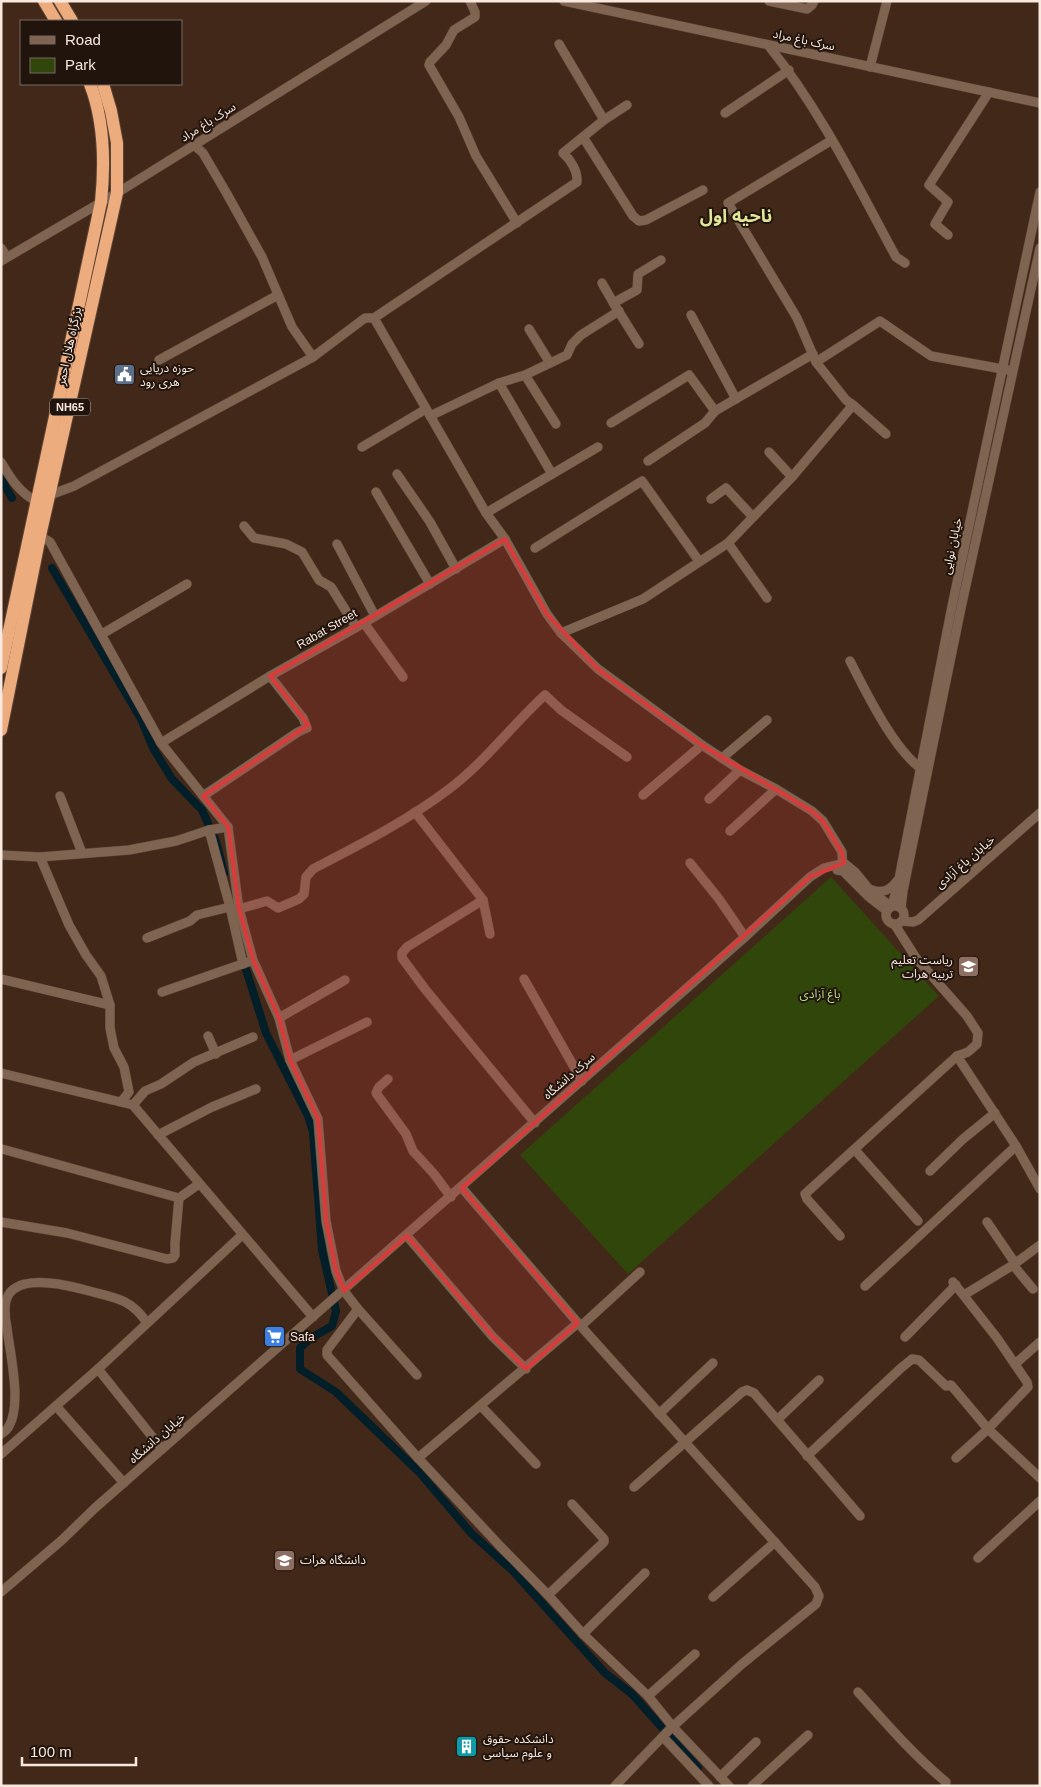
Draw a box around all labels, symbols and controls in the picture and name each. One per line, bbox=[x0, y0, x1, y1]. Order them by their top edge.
legend bbox=[20, 20, 182, 85]
street label: سرک باغ مراد bbox=[771, 27, 836, 55]
text: Road bbox=[65, 31, 101, 48]
text: Park bbox=[65, 56, 96, 73]
street label: سرک باغ مراد bbox=[178, 99, 239, 146]
district label: ناحیه اول bbox=[700, 206, 772, 227]
street label: بزرگراه هلال احمر bbox=[54, 306, 84, 387]
place label: حوزه دریایی هری رود bbox=[140, 361, 194, 389]
public building icon: حوزه دریایی هری رود bbox=[112, 363, 136, 387]
road number: NH65 bbox=[50, 398, 90, 416]
street label: خیابان نوایی bbox=[939, 516, 965, 576]
street label: Rabat Street bbox=[294, 606, 360, 652]
street label: خیابان باغ آزادی bbox=[932, 832, 999, 893]
place label: ریاست تعلیم تربیه هرات bbox=[891, 953, 953, 981]
school or university icon: ریاست تعلیم تربیه هرات bbox=[957, 955, 981, 979]
park label: باغ آزادی bbox=[800, 987, 840, 1003]
street label: سرک دانشگاه bbox=[540, 1050, 598, 1102]
supermarket icon: Safa bbox=[262, 1325, 286, 1349]
place label: Safa bbox=[290, 1330, 315, 1344]
street label: خیابان دانشگاه bbox=[126, 1410, 188, 1466]
school or university icon: دانشگاه هرات bbox=[272, 1548, 296, 1572]
place label: دانشگاه هرات bbox=[300, 1553, 366, 1567]
place label: دانشکده حقوق و علوم سیاسی bbox=[483, 1732, 554, 1762]
scale bar bbox=[22, 1734, 136, 1766]
building icon: دانشکده حقوق و علوم سیاسی bbox=[455, 1734, 479, 1758]
text: 100 m bbox=[30, 1743, 72, 1760]

